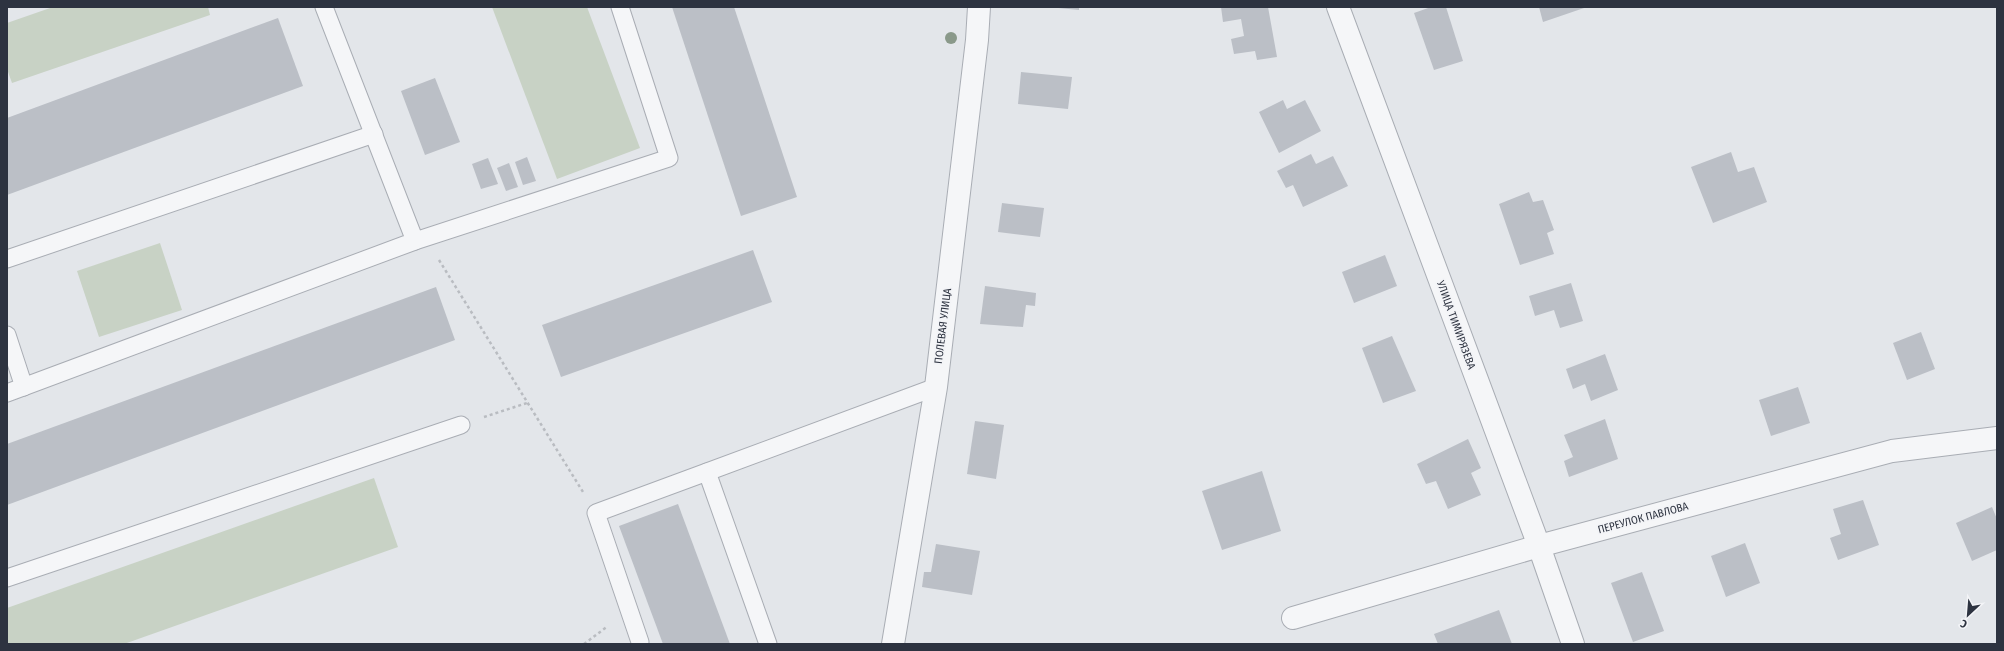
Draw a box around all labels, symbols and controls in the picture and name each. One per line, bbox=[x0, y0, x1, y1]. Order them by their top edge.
street label: УЛИЦА ТИМИРЯЗЕВА bbox=[1434, 278, 1478, 371]
street label: ПОЛЕВАЯ УЛИЦА bbox=[932, 287, 954, 365]
street label: ПЕРЕУЛОК ПАВЛОВА bbox=[1596, 500, 1690, 536]
north arrow bbox=[1948, 595, 1988, 635]
text: С bbox=[1958, 616, 1969, 631]

